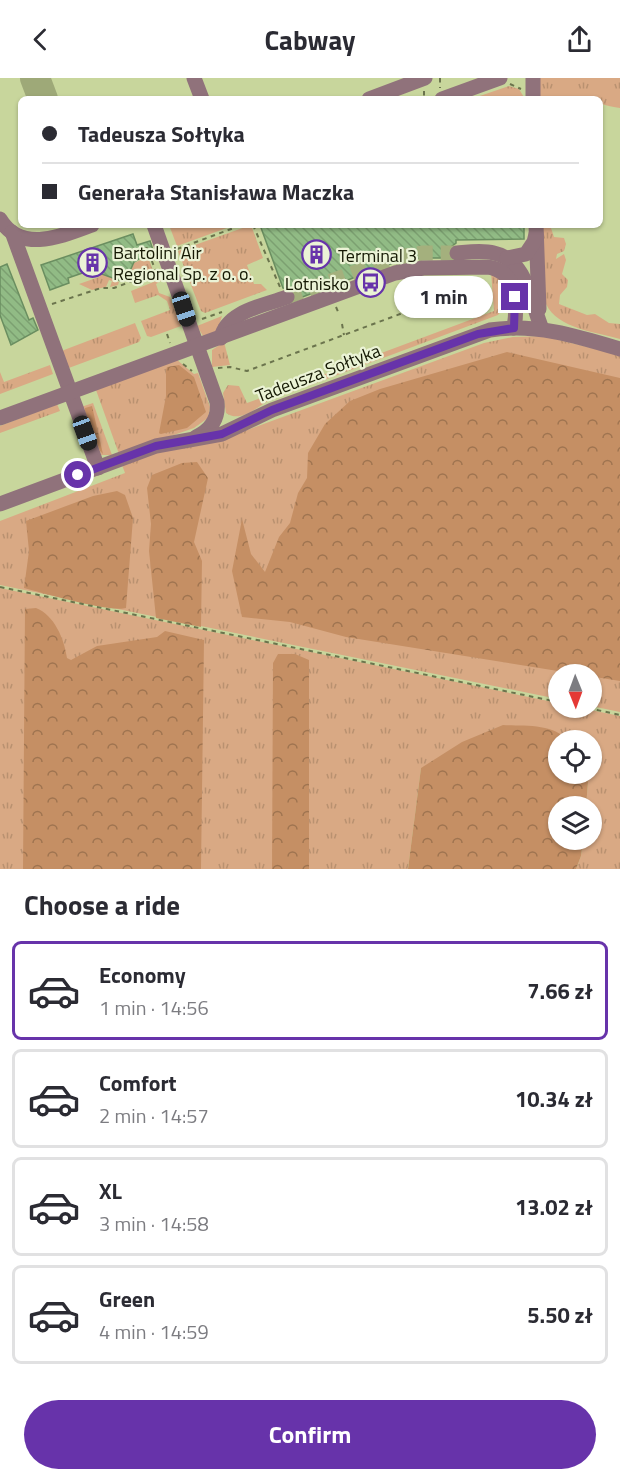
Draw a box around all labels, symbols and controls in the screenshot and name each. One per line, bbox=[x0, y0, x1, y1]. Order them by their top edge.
text: Cabway bbox=[264, 19, 356, 60]
icon: back bbox=[24, 23, 57, 56]
icon: share bbox=[563, 23, 596, 56]
text: Tadeusza Sołtyka bbox=[78, 117, 245, 151]
text: Generała Stanisława Maczka bbox=[78, 175, 354, 209]
place label: Bartolini Air Regional Sp. z o. o. bbox=[113, 239, 253, 287]
building icon: Terminal 3 bbox=[301, 239, 333, 271]
place label: Terminal 3 bbox=[338, 242, 417, 269]
building icon: Bartolini Air Regional Sp. z o. o. bbox=[76, 246, 108, 278]
bus stop icon: Lotnisko bbox=[354, 267, 386, 299]
place label: Lotnisko bbox=[285, 270, 349, 297]
callout: 1 min bbox=[395, 276, 494, 318]
text: 1 min bbox=[419, 281, 468, 312]
route end bbox=[501, 283, 528, 310]
car bbox=[170, 289, 198, 329]
street label: Tadeusza Sołtyka bbox=[252, 337, 384, 409]
car bbox=[70, 413, 100, 453]
route start bbox=[64, 461, 91, 488]
north arrow bbox=[548, 664, 602, 718]
map controls bbox=[548, 664, 602, 850]
button: locate bbox=[548, 730, 602, 784]
button: layers bbox=[548, 796, 602, 850]
text: Choose a ride bbox=[24, 884, 180, 925]
text: Economy bbox=[99, 958, 186, 992]
icon: car bbox=[27, 964, 81, 1018]
text: 7.66 zł bbox=[527, 974, 593, 1008]
text: 1 min · 14:56 bbox=[99, 992, 209, 1023]
text: Comfort bbox=[99, 1066, 177, 1100]
icon: car bbox=[27, 1072, 81, 1126]
text: 10.34 zł bbox=[515, 1082, 593, 1116]
text: 2 min · 14:57 bbox=[99, 1100, 209, 1131]
text: XL bbox=[99, 1174, 122, 1208]
icon: car bbox=[27, 1180, 81, 1234]
text: 13.02 zł bbox=[515, 1190, 593, 1224]
text: 3 min · 14:58 bbox=[99, 1208, 209, 1239]
text: Green bbox=[99, 1282, 155, 1316]
icon: car bbox=[27, 1288, 81, 1342]
text: 5.50 zł bbox=[527, 1298, 593, 1332]
text: 4 min · 14:59 bbox=[99, 1316, 209, 1347]
button: Confirm bbox=[24, 1400, 596, 1469]

